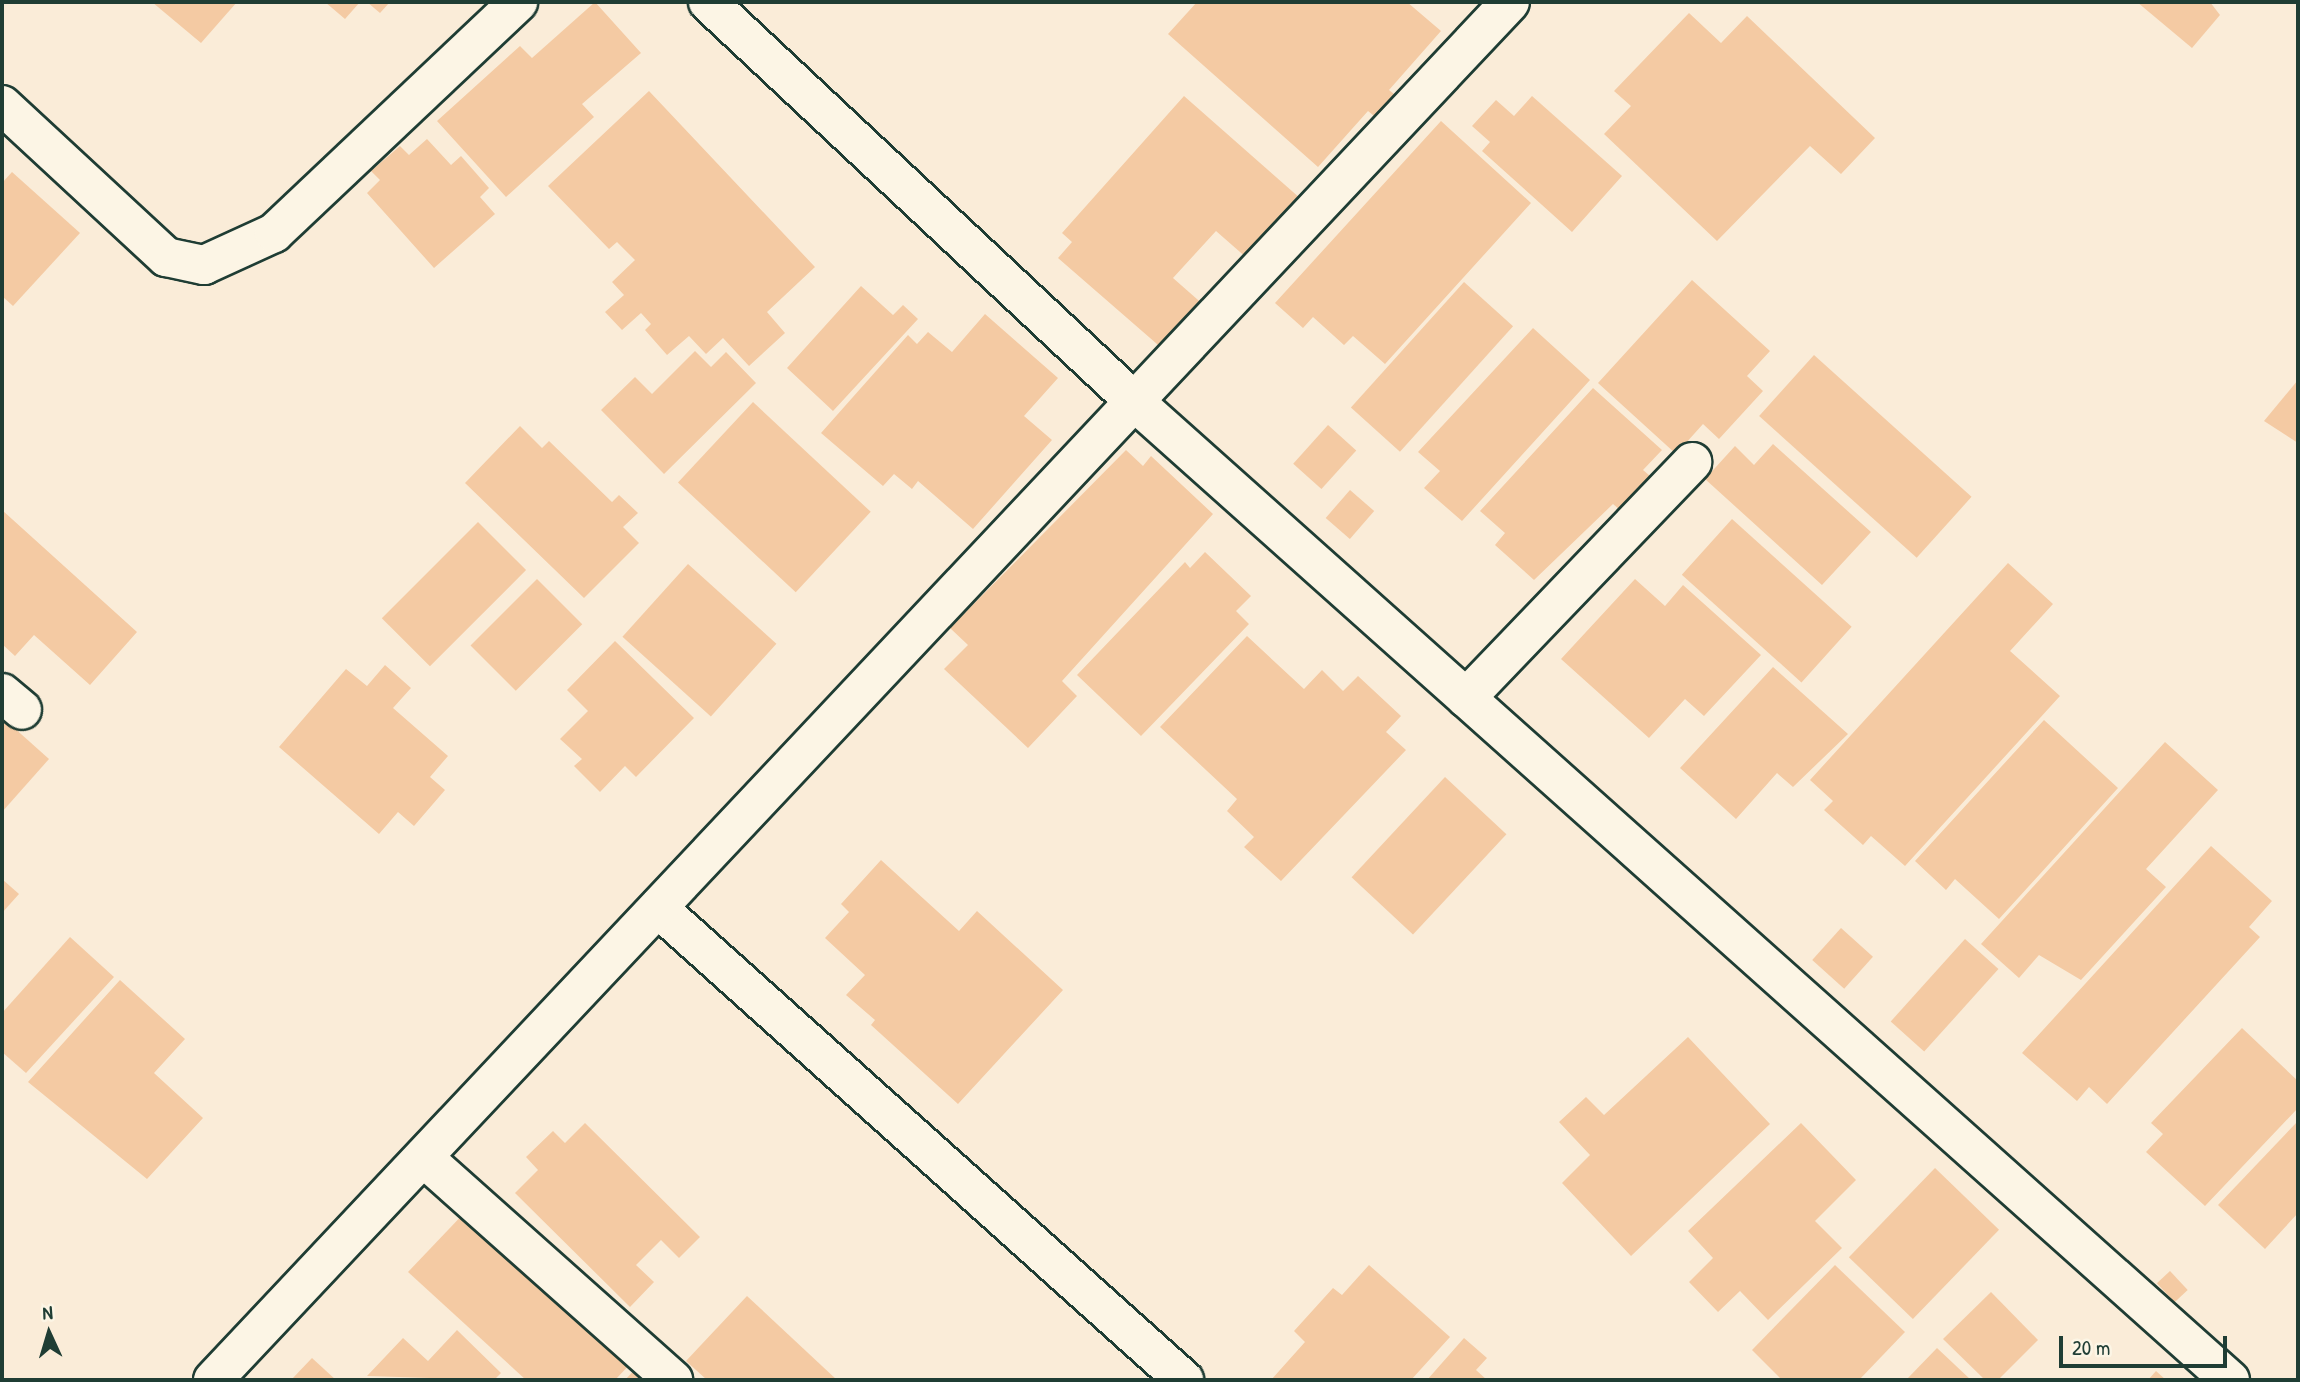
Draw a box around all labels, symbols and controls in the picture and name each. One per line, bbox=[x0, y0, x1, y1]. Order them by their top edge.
north arrow bbox=[14, 1298, 84, 1368]
text: N bbox=[42, 1299, 53, 1325]
scale bar bbox=[2062, 1322, 2230, 1366]
text: 20 m bbox=[2072, 1333, 2110, 1362]

